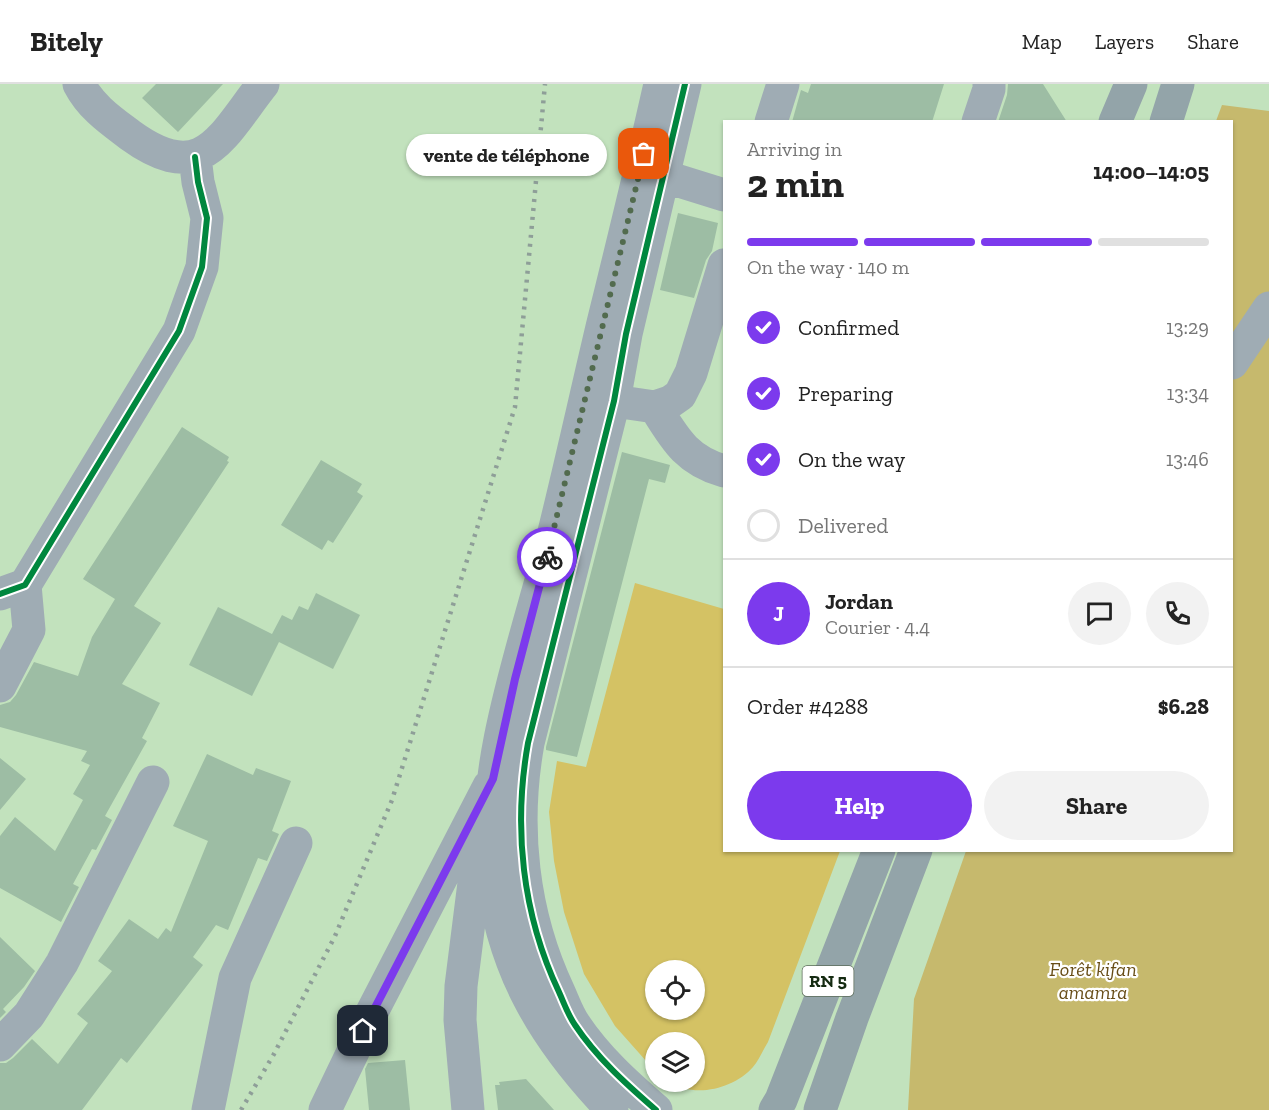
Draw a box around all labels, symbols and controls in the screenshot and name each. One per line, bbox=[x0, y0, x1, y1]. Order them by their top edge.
text: Bitely bbox=[30, 25, 103, 58]
text: Map bbox=[1022, 29, 1062, 54]
text: Layers bbox=[1095, 29, 1154, 54]
text: Share bbox=[1187, 29, 1239, 54]
pin bbox=[618, 128, 669, 179]
callout: vente de téléphone bbox=[407, 133, 608, 175]
icon: bag bbox=[627, 137, 660, 170]
text: Arriving in bbox=[747, 137, 842, 161]
text: vente de téléphone bbox=[424, 143, 589, 167]
text: 14:00–14:05 bbox=[1093, 158, 1209, 185]
text: 2 min bbox=[747, 160, 844, 207]
text: On the way · 140 m bbox=[747, 255, 909, 279]
icon: check bbox=[747, 311, 780, 344]
text: Confirmed bbox=[798, 314, 899, 341]
text: 13:29 bbox=[1166, 315, 1209, 339]
icon: check bbox=[747, 377, 780, 410]
text: Preparing bbox=[798, 380, 893, 407]
text: 13:34 bbox=[1166, 381, 1209, 405]
icon: check bbox=[747, 443, 780, 476]
text: On the way bbox=[798, 446, 905, 473]
text: 13:46 bbox=[1166, 447, 1209, 471]
text: Delivered bbox=[798, 512, 888, 539]
courier bbox=[517, 527, 577, 587]
icon: bike bbox=[531, 541, 564, 574]
button: chat bbox=[1068, 582, 1131, 645]
button: phone bbox=[1146, 582, 1209, 645]
text: Jordan bbox=[825, 588, 893, 615]
text: J bbox=[773, 600, 784, 627]
text: Courier · 4.4 bbox=[825, 615, 930, 639]
text: Order #4288 bbox=[747, 693, 868, 720]
text: $6.28 bbox=[1158, 693, 1209, 720]
button: Help bbox=[747, 771, 972, 840]
button: Share bbox=[984, 771, 1209, 840]
park label: Forêt kifan amamra bbox=[1049, 957, 1137, 1004]
map controls bbox=[645, 960, 705, 1092]
button: locate bbox=[645, 960, 705, 1020]
road number: RN 5 bbox=[802, 966, 854, 996]
pin bbox=[337, 1005, 388, 1056]
icon: home bbox=[346, 1014, 379, 1047]
button: layers bbox=[645, 1032, 705, 1092]

